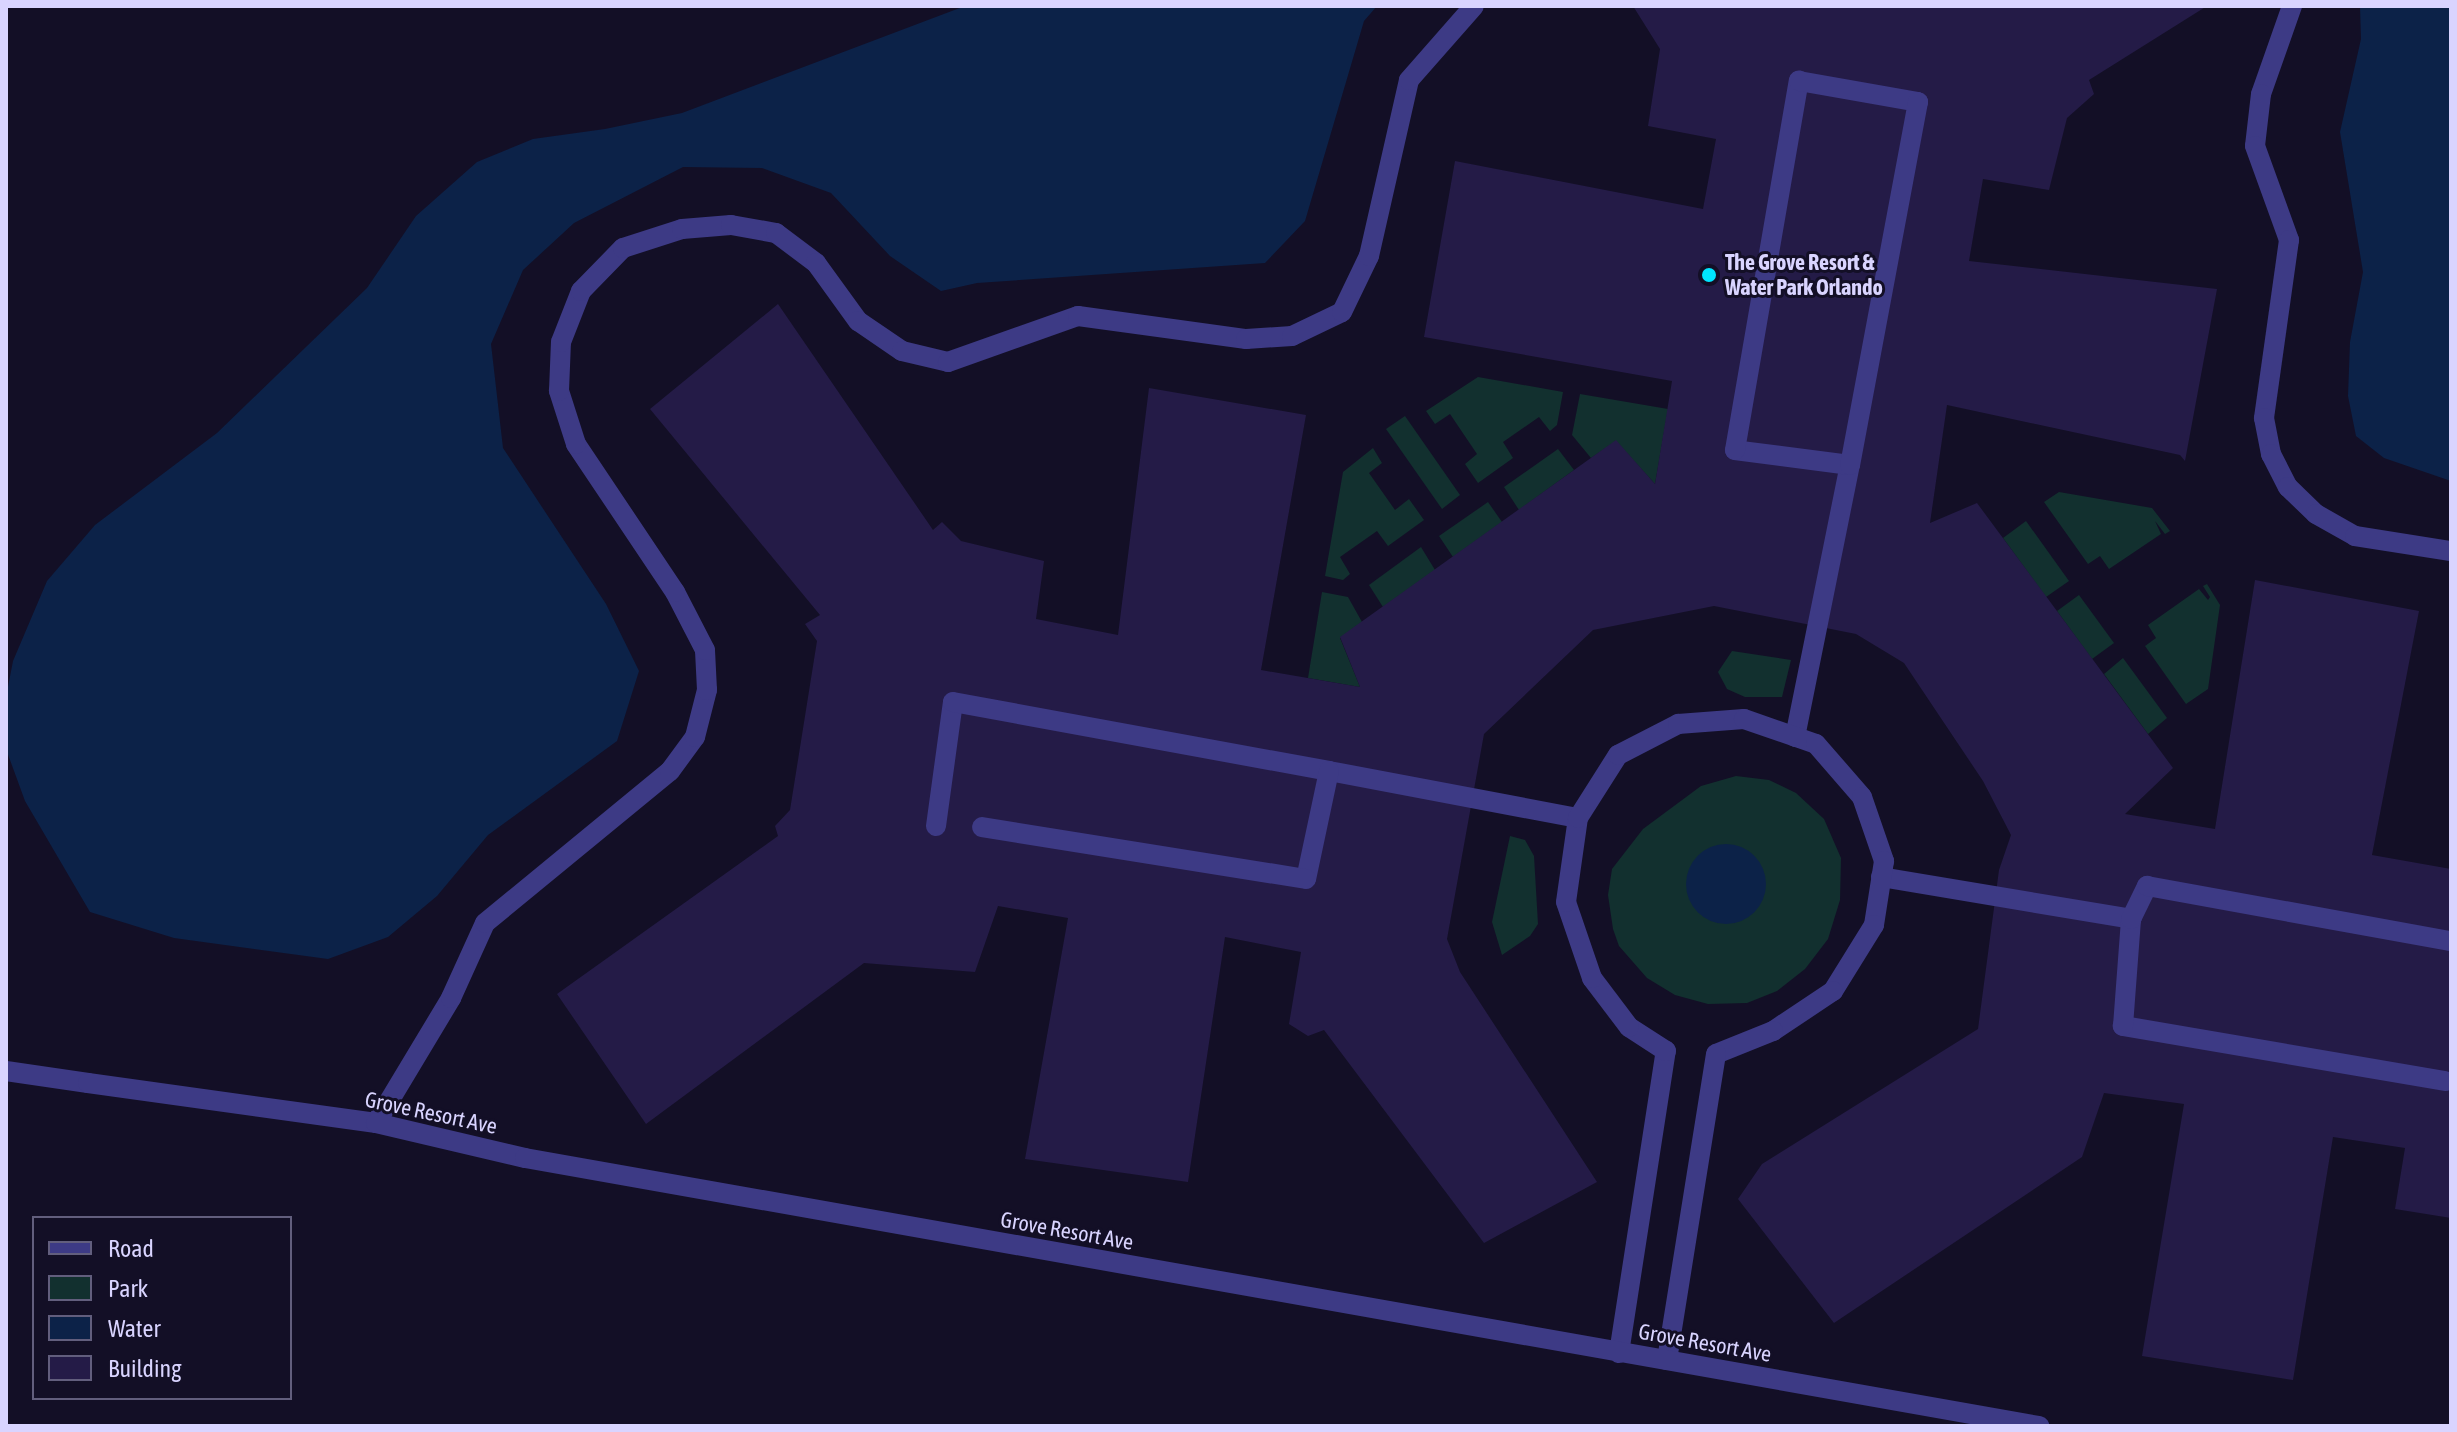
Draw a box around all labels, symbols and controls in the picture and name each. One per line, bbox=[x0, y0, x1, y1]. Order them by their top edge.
place label: The Grove Resort & Water Park Orlando bbox=[1725, 249, 1883, 300]
marker: The Grove Resort & Water Park Orlando bbox=[1700, 266, 1718, 284]
street label: Grove Resort Ave bbox=[363, 1086, 499, 1140]
street label: Grove Resort Ave bbox=[999, 1206, 1135, 1256]
legend bbox=[32, 1216, 292, 1400]
text: Road bbox=[108, 1235, 154, 1262]
text: Park bbox=[108, 1275, 148, 1302]
text: Water bbox=[108, 1315, 161, 1342]
street label: Grove Resort Ave bbox=[1637, 1318, 1773, 1368]
text: Building bbox=[108, 1355, 181, 1382]

